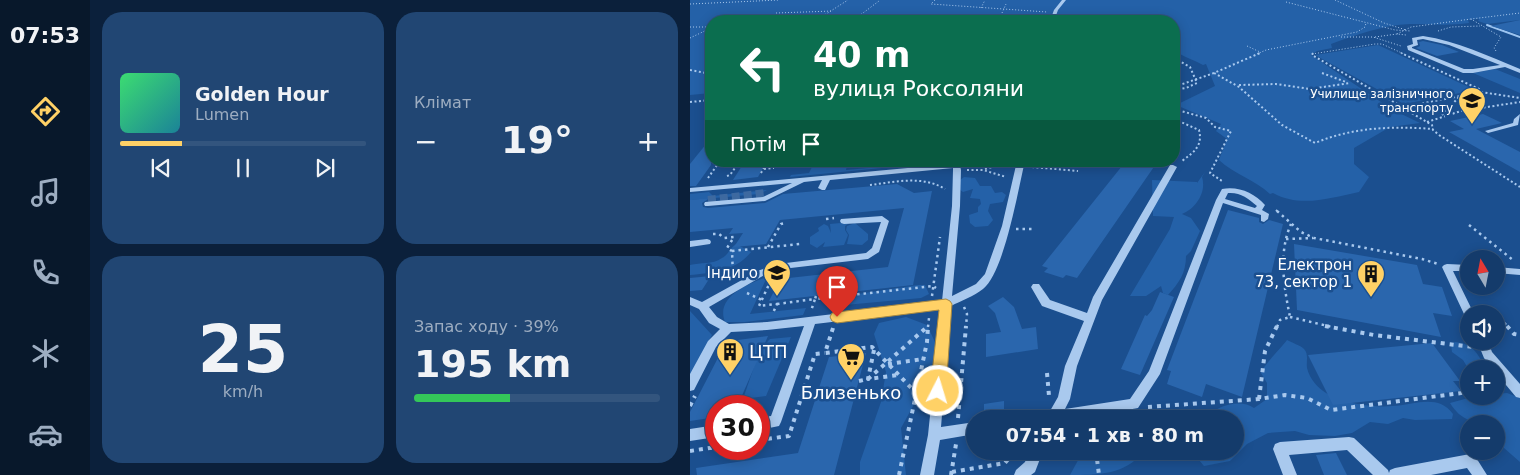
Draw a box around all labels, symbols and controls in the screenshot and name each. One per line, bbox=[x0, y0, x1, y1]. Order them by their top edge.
text: 07:53 bbox=[10, 23, 80, 48]
icon: left bbox=[730, 35, 795, 100]
text: 40 m bbox=[813, 35, 910, 75]
text: вулиця Роксоляни bbox=[813, 76, 1024, 101]
text: Golden Hour bbox=[195, 83, 329, 105]
school or university icon: Училище залізничного транспорту bbox=[1457, 86, 1487, 125]
place label: Училище залізничного транспорту bbox=[1310, 87, 1453, 115]
text: Клімат bbox=[414, 93, 471, 112]
icon: directions bbox=[28, 94, 63, 129]
text: Lumen bbox=[195, 105, 249, 124]
text: 19° bbox=[501, 118, 573, 162]
text: − bbox=[414, 125, 437, 158]
text: + bbox=[637, 125, 660, 158]
icon: arrive bbox=[797, 130, 825, 158]
text: Потім bbox=[730, 133, 787, 155]
icon: previous bbox=[147, 154, 175, 182]
icon: pause bbox=[229, 154, 257, 182]
icon: next bbox=[311, 154, 339, 182]
icon: music bbox=[28, 175, 63, 210]
north arrow bbox=[1460, 250, 1505, 295]
map controls bbox=[1460, 250, 1505, 460]
icon: phone bbox=[28, 255, 63, 290]
place label: Електрон 73, сектор 1 bbox=[1255, 256, 1352, 291]
school or university icon: Індиго bbox=[762, 258, 792, 297]
building icon: Електрон 73, сектор 1 bbox=[1356, 259, 1386, 298]
place label: Індиго bbox=[707, 264, 758, 282]
pin bbox=[816, 266, 858, 317]
icon: arrive bbox=[823, 273, 851, 301]
button: sound bbox=[1460, 305, 1505, 350]
text: 25 bbox=[198, 312, 288, 387]
text: Запас ходу · 39% bbox=[414, 317, 559, 336]
icon: climate bbox=[28, 336, 63, 371]
building icon: ЦТП bbox=[715, 337, 745, 376]
place label: ЦТП bbox=[749, 341, 788, 362]
text: 195 km bbox=[414, 342, 571, 386]
supermarket icon: Близенько bbox=[836, 342, 866, 381]
button: + bbox=[1460, 360, 1505, 405]
position arrow bbox=[911, 364, 963, 416]
text: km/h bbox=[223, 382, 263, 401]
place label: Близенько bbox=[801, 382, 901, 403]
speed limit sign: 30 bbox=[705, 395, 770, 460]
button: − bbox=[1460, 415, 1505, 460]
icon: car bbox=[28, 417, 63, 452]
text: 07:54 · 1 хв · 80 m bbox=[1006, 424, 1204, 446]

